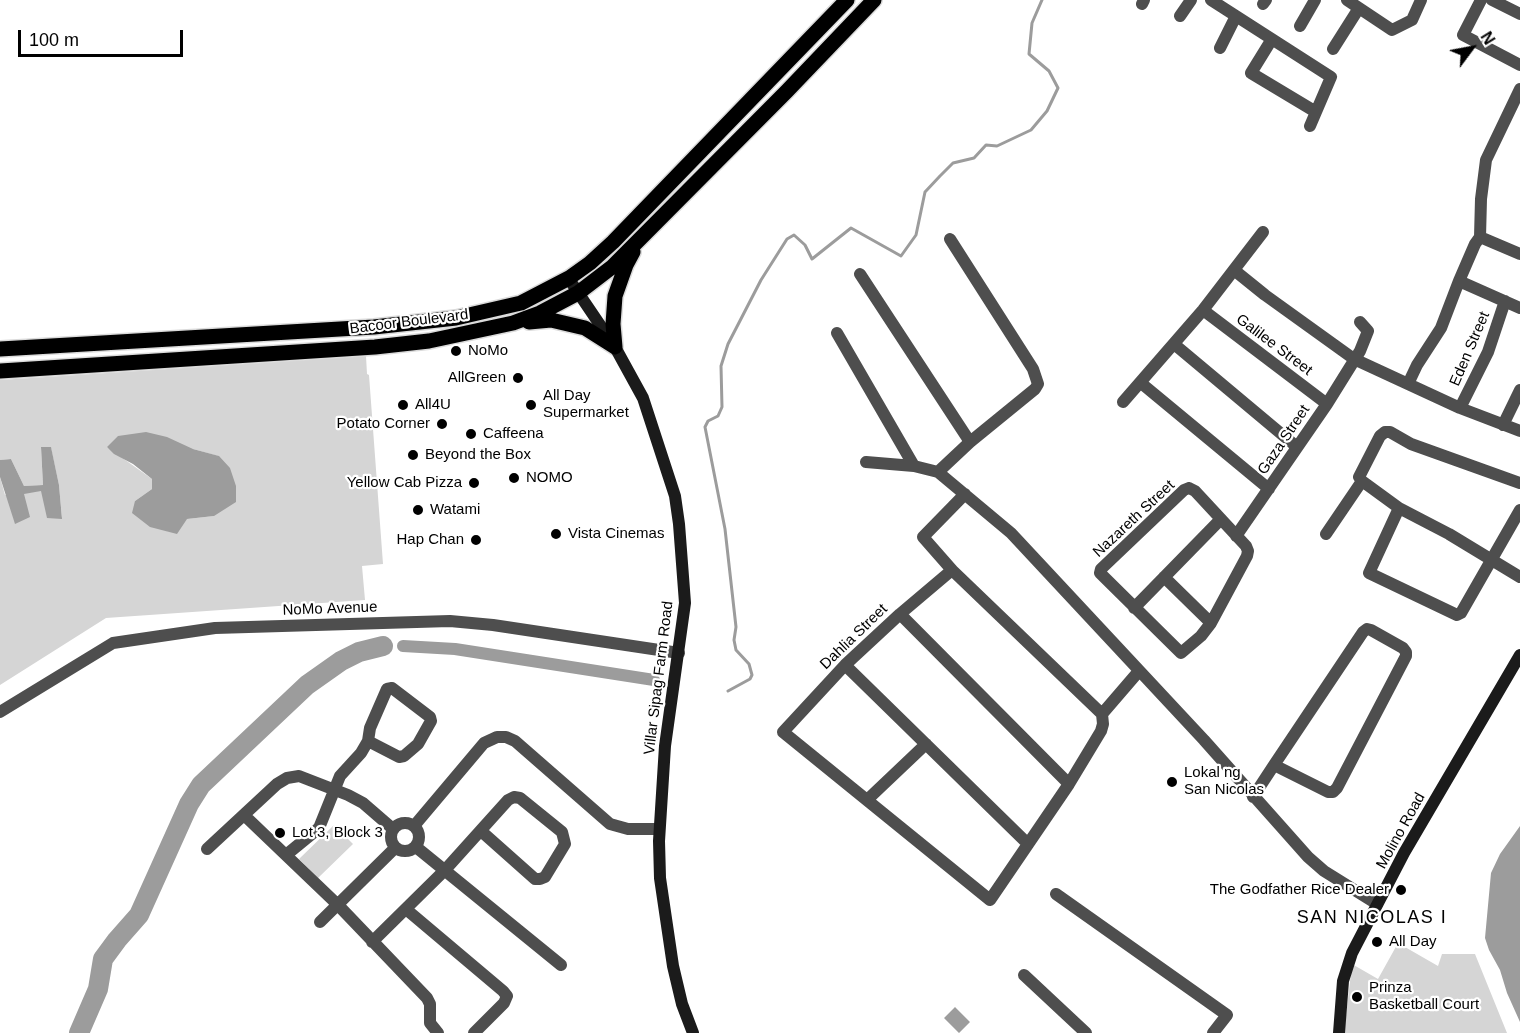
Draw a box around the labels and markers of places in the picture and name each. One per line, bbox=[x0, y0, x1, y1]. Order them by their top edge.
place label: NoMo bbox=[468, 342, 508, 360]
marker: NoMo bbox=[449, 344, 463, 358]
place label: AllGreen bbox=[448, 369, 506, 387]
marker: AllGreen bbox=[511, 371, 525, 385]
place label: All Day Supermarket bbox=[543, 387, 629, 422]
place label: All4U bbox=[415, 396, 451, 414]
marker: All4U bbox=[396, 398, 410, 412]
marker: All Day Supermarket bbox=[524, 398, 538, 412]
place label: Potato Corner bbox=[337, 415, 430, 433]
marker: Potato Corner bbox=[435, 417, 449, 431]
place label: Caffeena bbox=[483, 425, 544, 443]
marker: Caffeena bbox=[464, 427, 478, 441]
place label: Beyond the Box bbox=[425, 446, 531, 464]
marker: Beyond the Box bbox=[406, 448, 420, 462]
place label: NOMO bbox=[526, 469, 573, 487]
marker: NOMO bbox=[507, 471, 521, 485]
place label: Yellow Cab Pizza bbox=[347, 474, 462, 492]
marker: Yellow Cab Pizza bbox=[467, 476, 481, 490]
place label: Watami bbox=[430, 501, 480, 519]
marker: Watami bbox=[411, 503, 425, 517]
place label: Vista Cinemas bbox=[568, 525, 664, 543]
marker: Vista Cinemas bbox=[549, 527, 563, 541]
place label: Hap Chan bbox=[396, 531, 464, 549]
marker: Hap Chan bbox=[469, 533, 483, 547]
place label: Lokal ng San Nicolas bbox=[1184, 764, 1264, 799]
marker: Lokal ng San Nicolas bbox=[1165, 775, 1179, 789]
place label: Lot 3, Block 3 bbox=[292, 824, 383, 842]
marker: Lot 3, Block 3 bbox=[273, 826, 287, 840]
place label: The Godfather Rice Dealer bbox=[1210, 881, 1389, 899]
marker: The Godfather Rice Dealer bbox=[1394, 883, 1408, 897]
place label: All Day bbox=[1389, 933, 1437, 951]
marker: All Day bbox=[1370, 935, 1384, 949]
place label: Prinza Basketball Court bbox=[1369, 979, 1479, 1014]
marker: Prinza Basketball Court bbox=[1350, 990, 1364, 1004]

